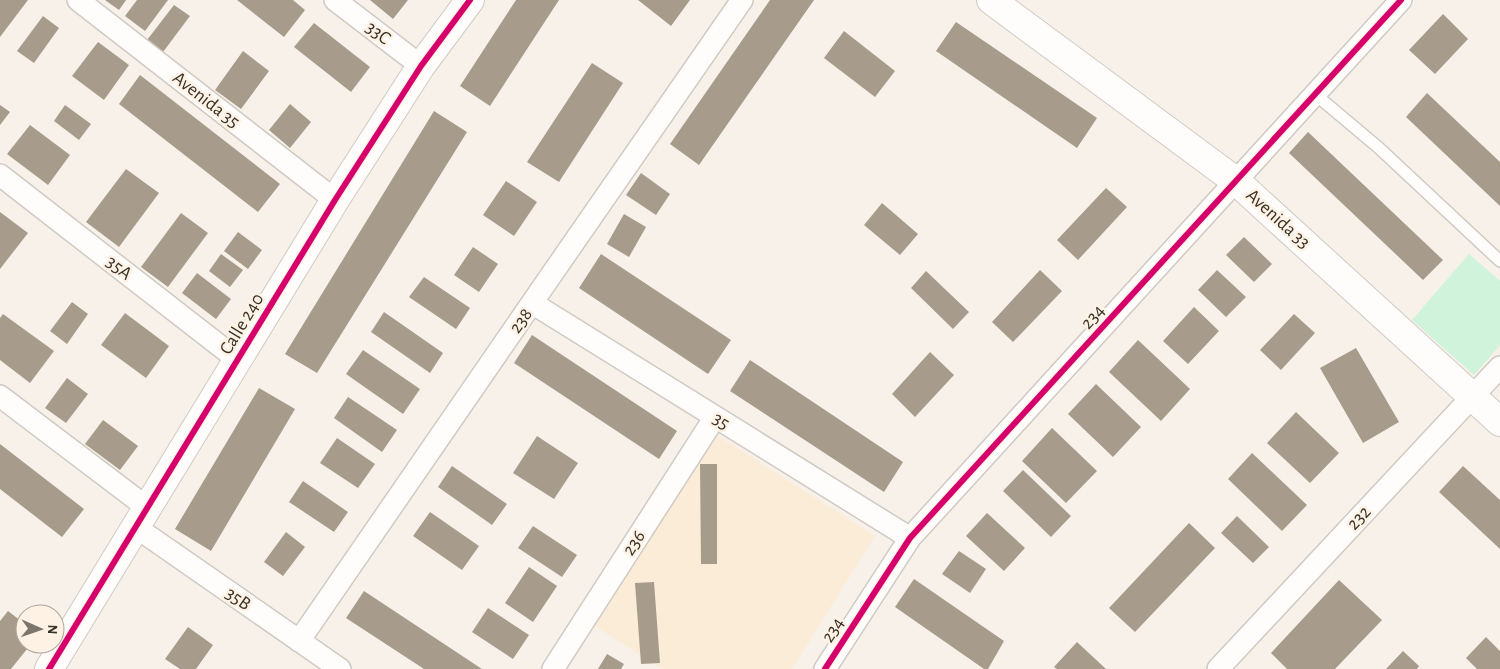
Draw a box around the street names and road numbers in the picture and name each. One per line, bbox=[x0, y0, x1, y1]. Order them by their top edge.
street label: 33C bbox=[362, 18, 394, 48]
street label: Avenida 35 bbox=[169, 68, 243, 132]
street label: Avenida 33 bbox=[1242, 186, 1314, 252]
street label: 35A bbox=[103, 252, 135, 284]
street label: Calle 240 bbox=[216, 290, 268, 358]
street label: 234 bbox=[1077, 301, 1109, 333]
street label: 238 bbox=[506, 305, 536, 337]
street label: 35 bbox=[709, 409, 733, 433]
street label: 232 bbox=[1343, 502, 1375, 534]
street label: 236 bbox=[619, 527, 649, 559]
street label: 35B bbox=[222, 584, 254, 614]
street label: 234 bbox=[818, 614, 848, 646]

